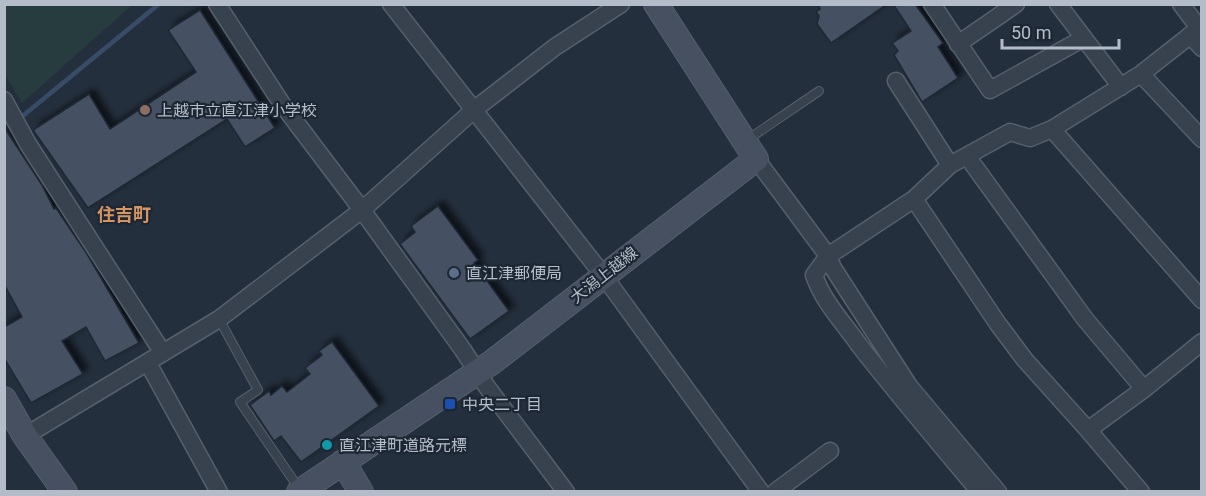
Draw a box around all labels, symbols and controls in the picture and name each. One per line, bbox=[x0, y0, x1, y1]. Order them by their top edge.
scale bar bbox=[1002, 12, 1119, 50]
text: 50 m bbox=[1011, 22, 1051, 43]
place label: 上越市立直江津小学校 bbox=[157, 101, 317, 120]
marker: 上越市立直江津小学校 bbox=[138, 103, 152, 117]
district label: 住吉町 bbox=[97, 204, 151, 225]
street label: 大潟上越線 bbox=[567, 243, 641, 307]
place label: 直江津郵便局 bbox=[466, 264, 562, 283]
marker: 直江津郵便局 bbox=[447, 266, 461, 280]
place label: 中央二丁目 bbox=[462, 395, 542, 414]
marker: 中央二丁目 bbox=[443, 397, 457, 411]
place label: 直江津町道路元標 bbox=[339, 436, 467, 455]
marker: 直江津町道路元標 bbox=[320, 438, 334, 452]

